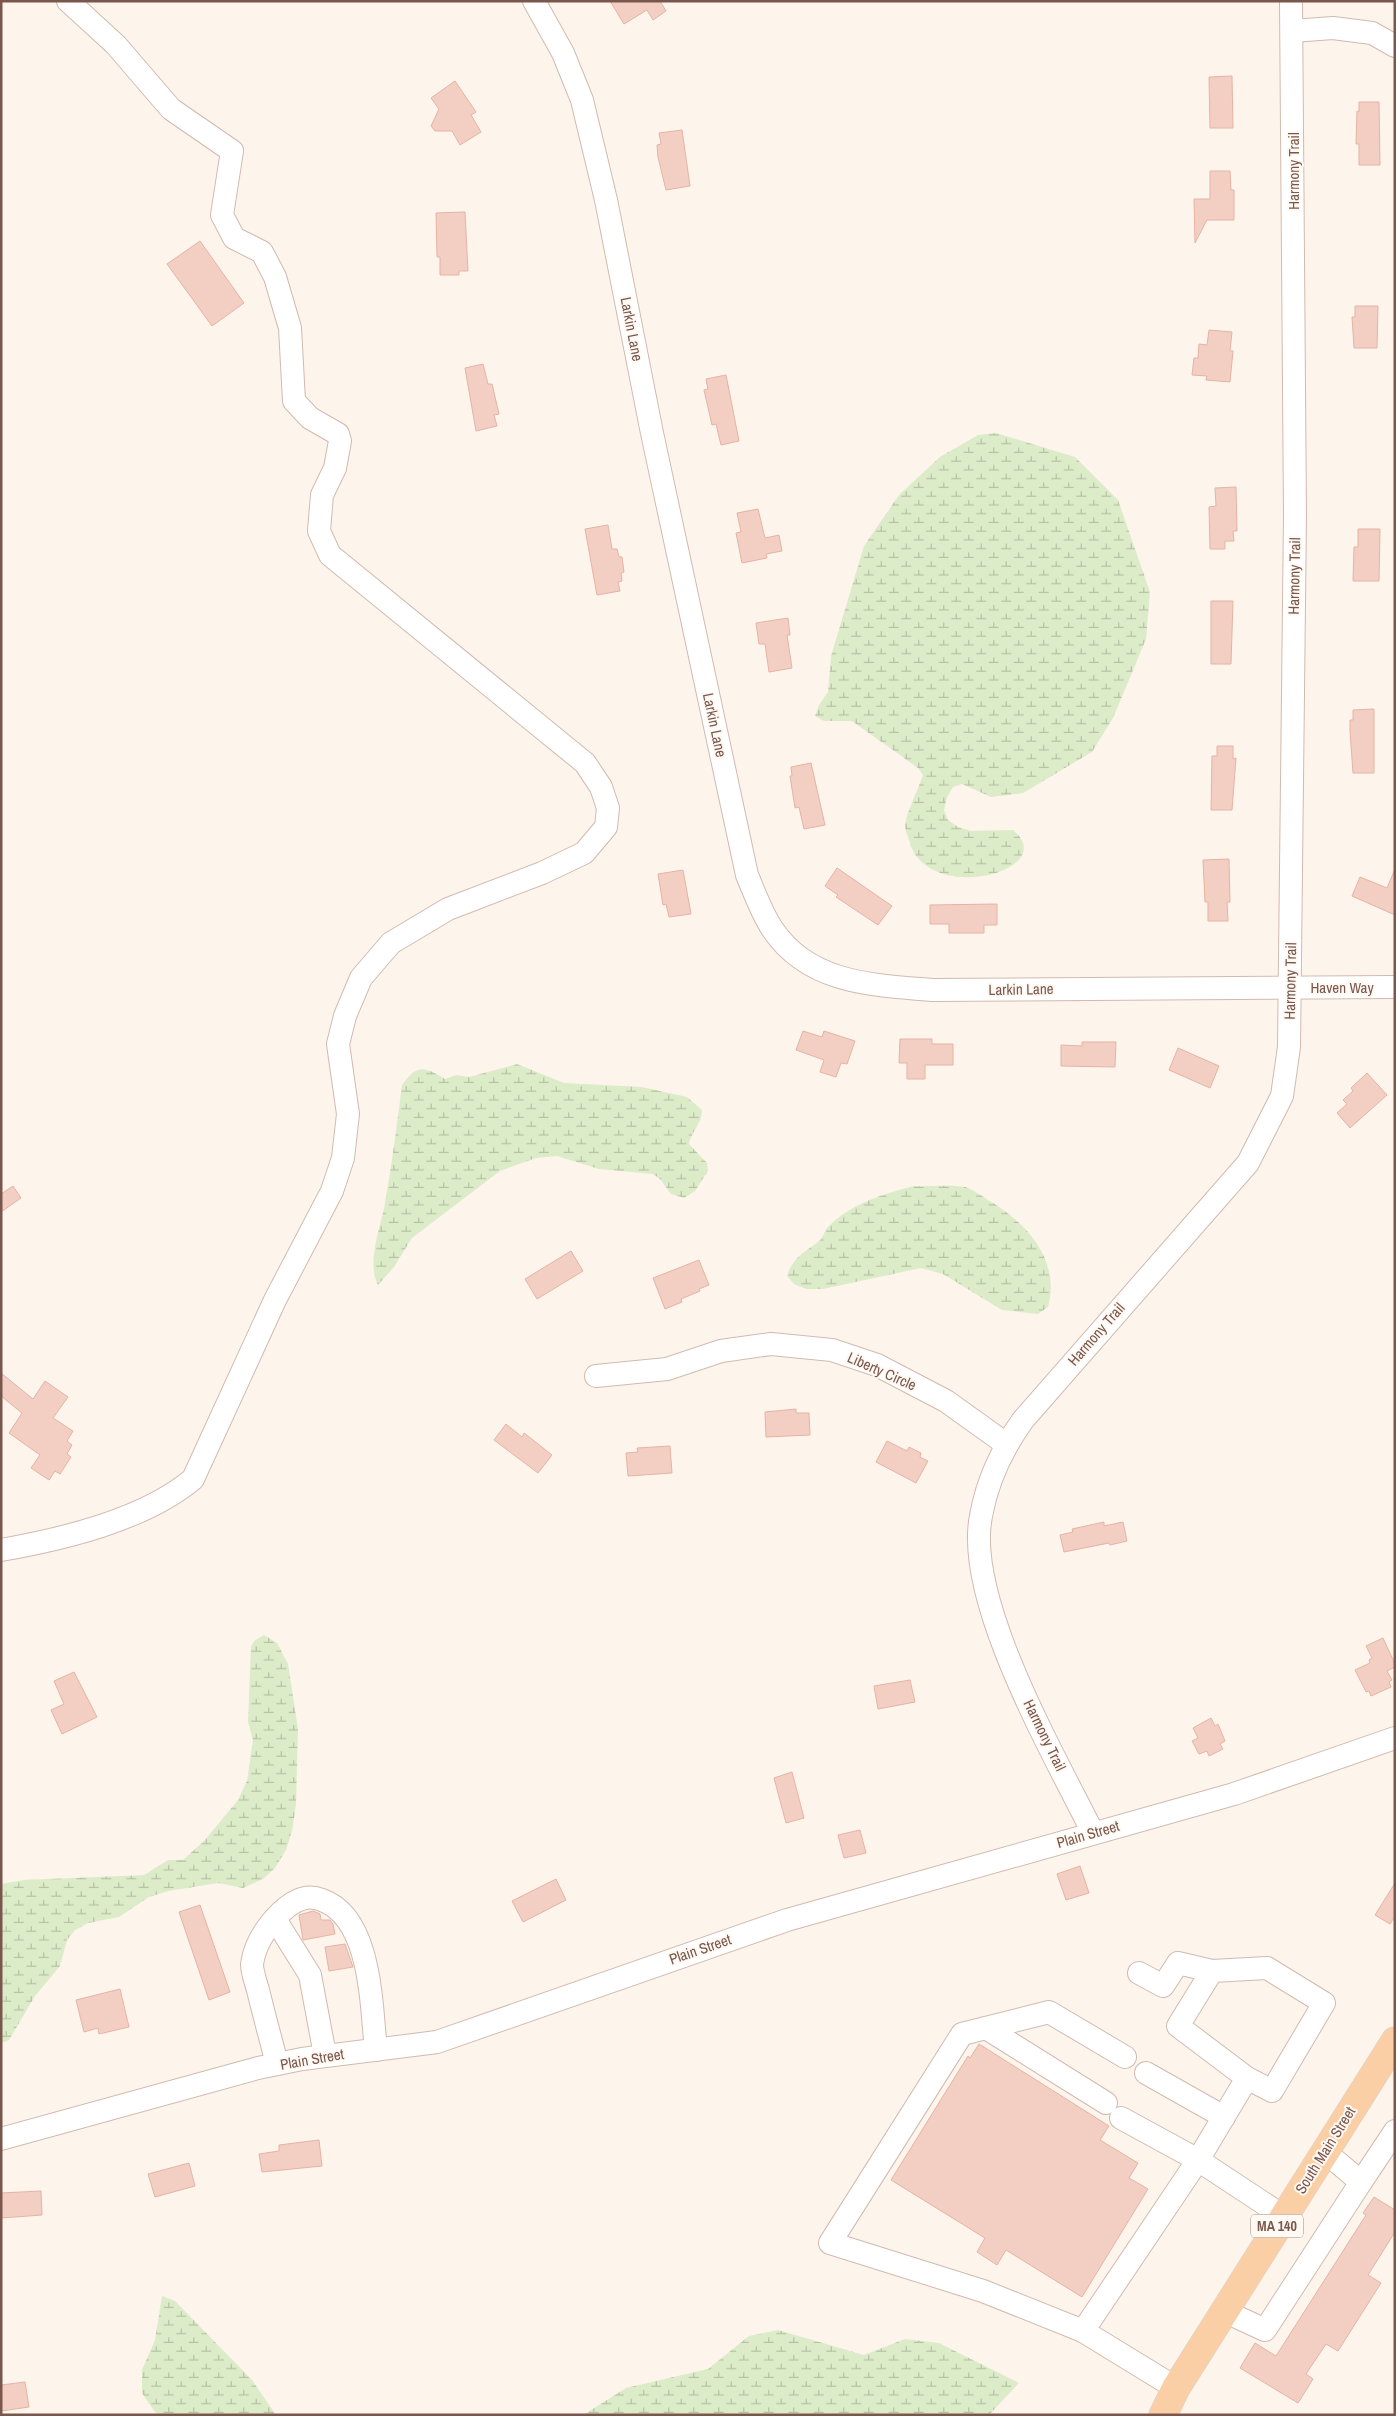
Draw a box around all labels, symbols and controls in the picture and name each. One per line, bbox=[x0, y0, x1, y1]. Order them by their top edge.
street label: Harmony Trail bbox=[1283, 132, 1304, 210]
street label: Larkin Lane bbox=[615, 295, 649, 363]
street label: Harmony Trail bbox=[1283, 537, 1305, 615]
street label: Larkin Lane bbox=[698, 691, 732, 759]
street label: Harmony Trail bbox=[1279, 942, 1301, 1020]
street label: Haven Way bbox=[1310, 977, 1374, 998]
street label: Larkin Lane bbox=[988, 978, 1054, 1000]
street label: Harmony Trail bbox=[1063, 1298, 1129, 1370]
street label: Liberty Circle bbox=[844, 1347, 920, 1396]
street label: Harmony Trail bbox=[1019, 1696, 1071, 1774]
street label: Plain Street bbox=[1054, 1815, 1122, 1853]
street label: Plain Street bbox=[666, 1928, 734, 1969]
street label: Plain Street bbox=[279, 2043, 346, 2075]
street label: South Main Street bbox=[1290, 2102, 1360, 2198]
road number: MA 140 bbox=[1251, 2214, 1303, 2238]

